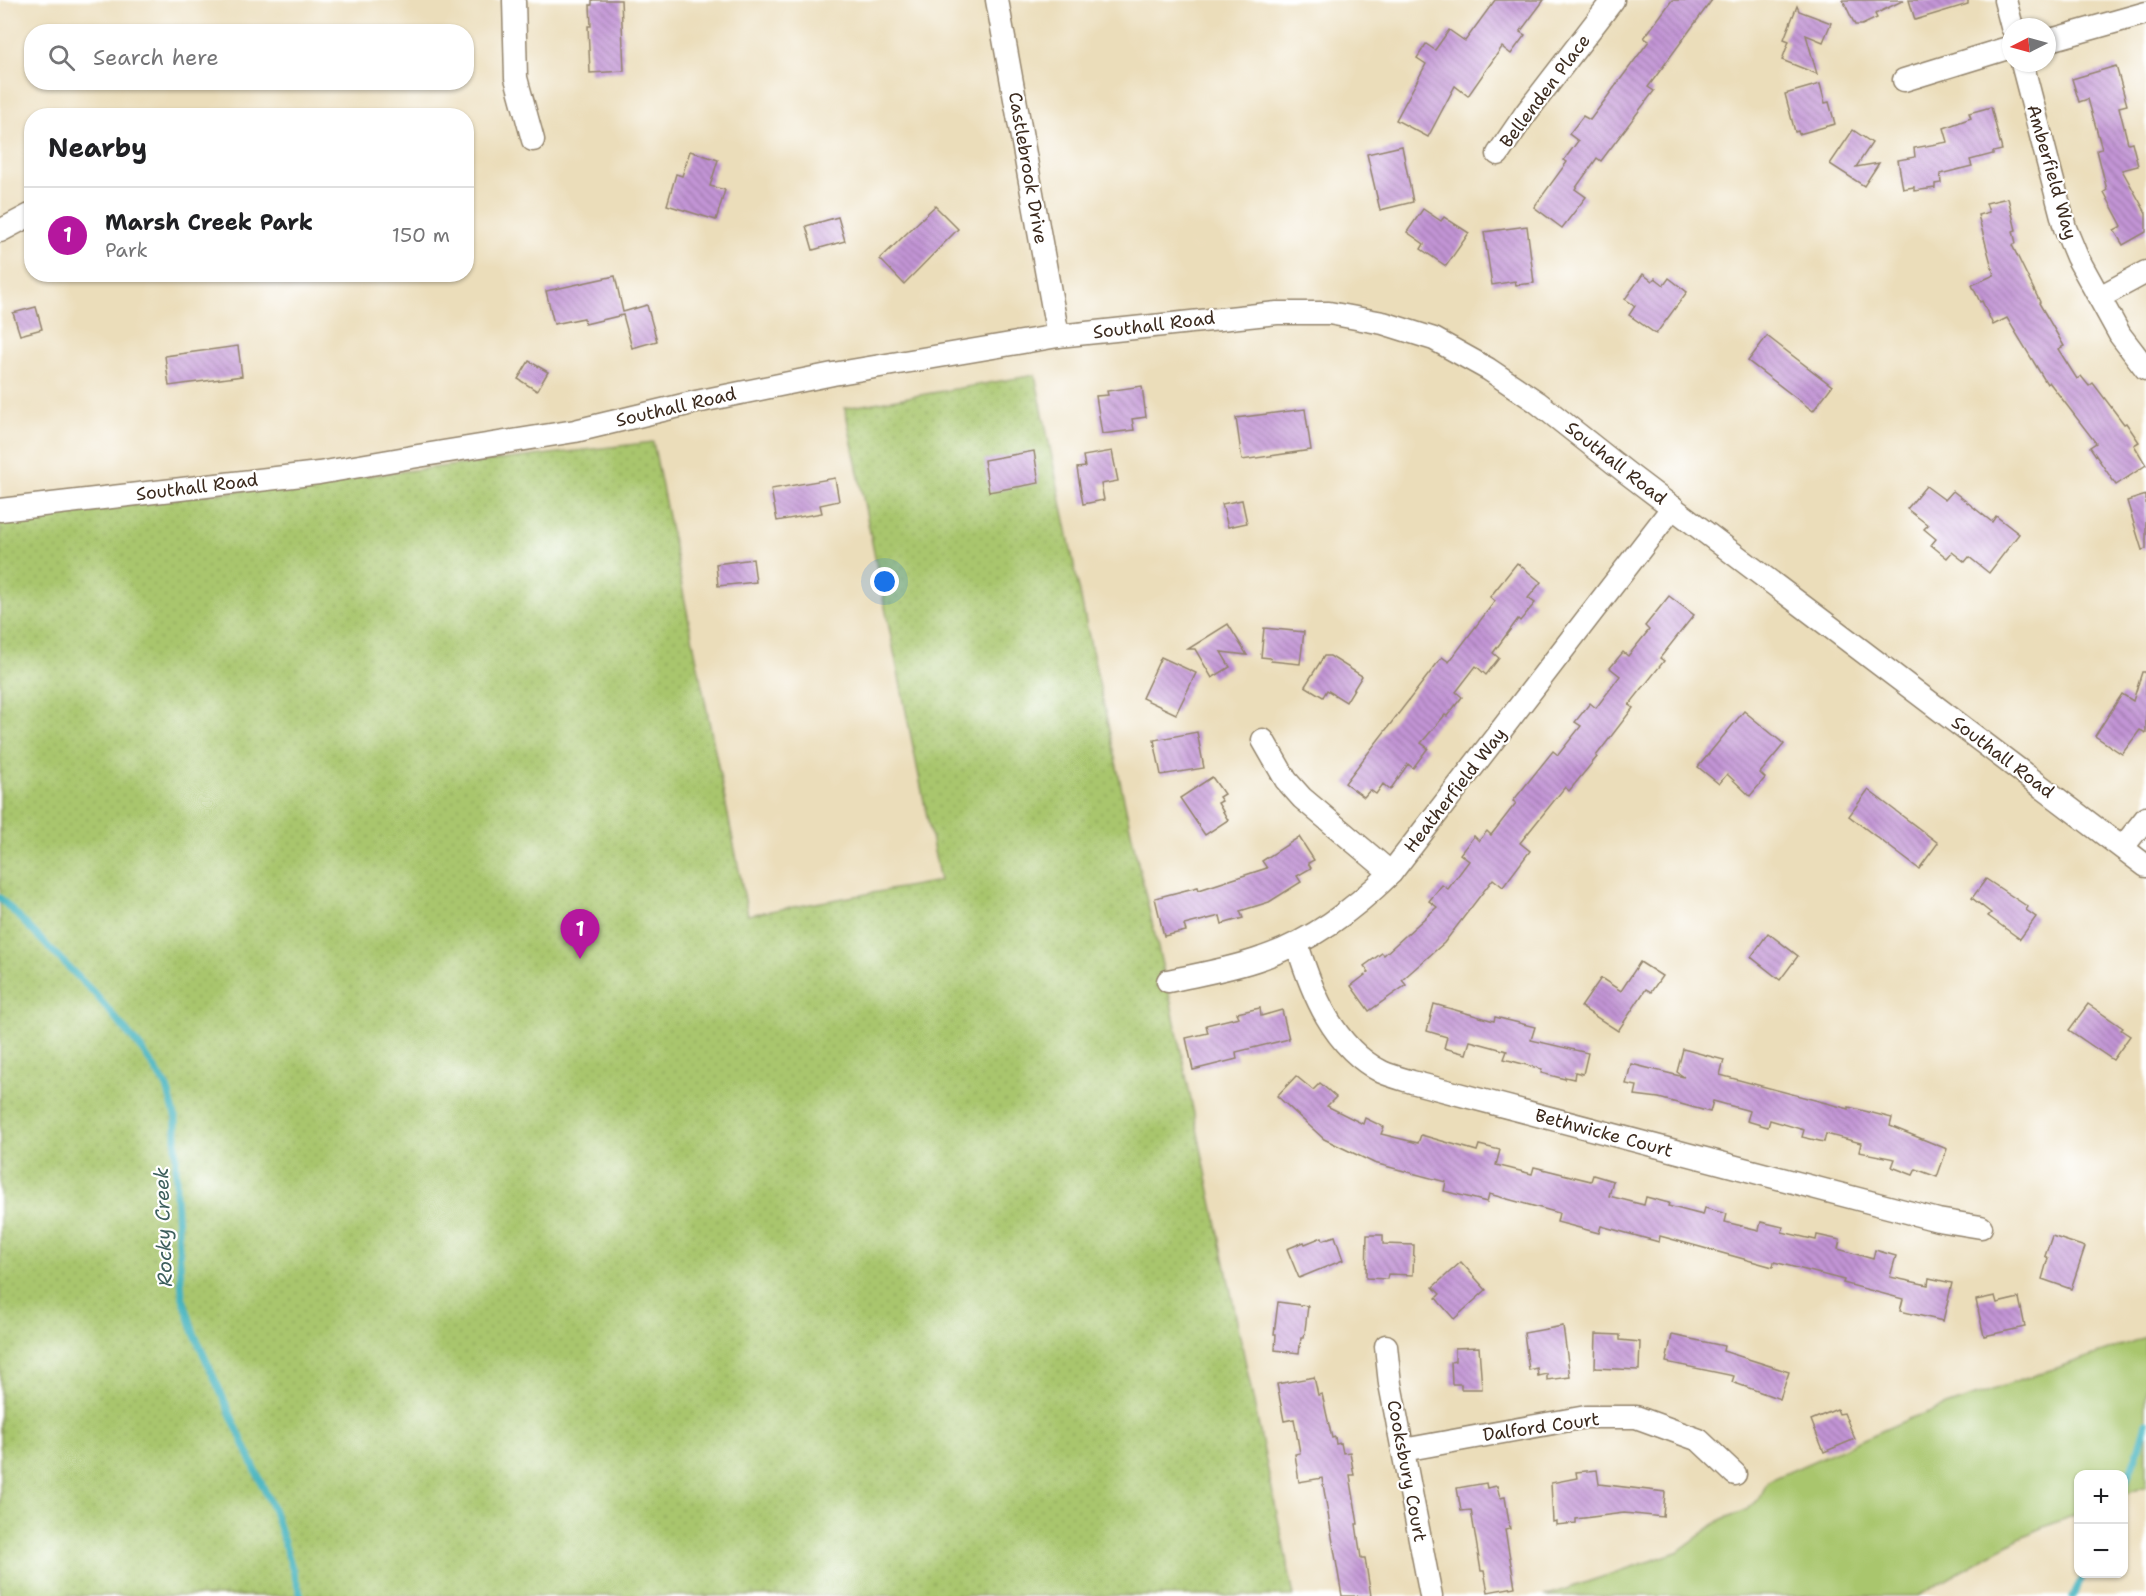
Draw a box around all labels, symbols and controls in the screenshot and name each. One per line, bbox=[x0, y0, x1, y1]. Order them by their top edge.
north arrow bbox=[2002, 18, 2056, 72]
search box bbox=[24, 24, 474, 90]
street label: Bellenden Place bbox=[1494, 29, 1596, 153]
icon: search bbox=[45, 41, 78, 74]
text: Search here bbox=[93, 43, 219, 72]
street label: Castlebrook Drive bbox=[1003, 90, 1053, 246]
street label: Amberfield Way bbox=[2021, 102, 2083, 242]
text: Nearby bbox=[48, 130, 147, 165]
text: Marsh Creek Park bbox=[105, 208, 313, 237]
text: 1 bbox=[63, 222, 72, 248]
text: 150 m bbox=[392, 222, 450, 248]
text: Park bbox=[105, 237, 148, 263]
street label: Southall Road bbox=[1092, 306, 1216, 344]
street label: Southall Road bbox=[613, 381, 739, 433]
street label: Southall Road bbox=[1560, 416, 1672, 510]
street label: Southall Road bbox=[135, 468, 259, 506]
your location bbox=[870, 567, 899, 596]
street label: Southall Road bbox=[1947, 710, 2059, 804]
street label: Heatherfield Way bbox=[1399, 722, 1511, 858]
pin: 1 bbox=[560, 910, 600, 959]
street label: Bethwicke Court bbox=[1533, 1103, 1676, 1163]
water label: Rocky Creek bbox=[148, 1166, 178, 1287]
street label: Cooksbury Court bbox=[1381, 1398, 1433, 1544]
street label: Dalford Court bbox=[1481, 1407, 1601, 1447]
map controls bbox=[2074, 1470, 2128, 1578]
button: + bbox=[2074, 1470, 2128, 1524]
button: − bbox=[2074, 1524, 2128, 1578]

